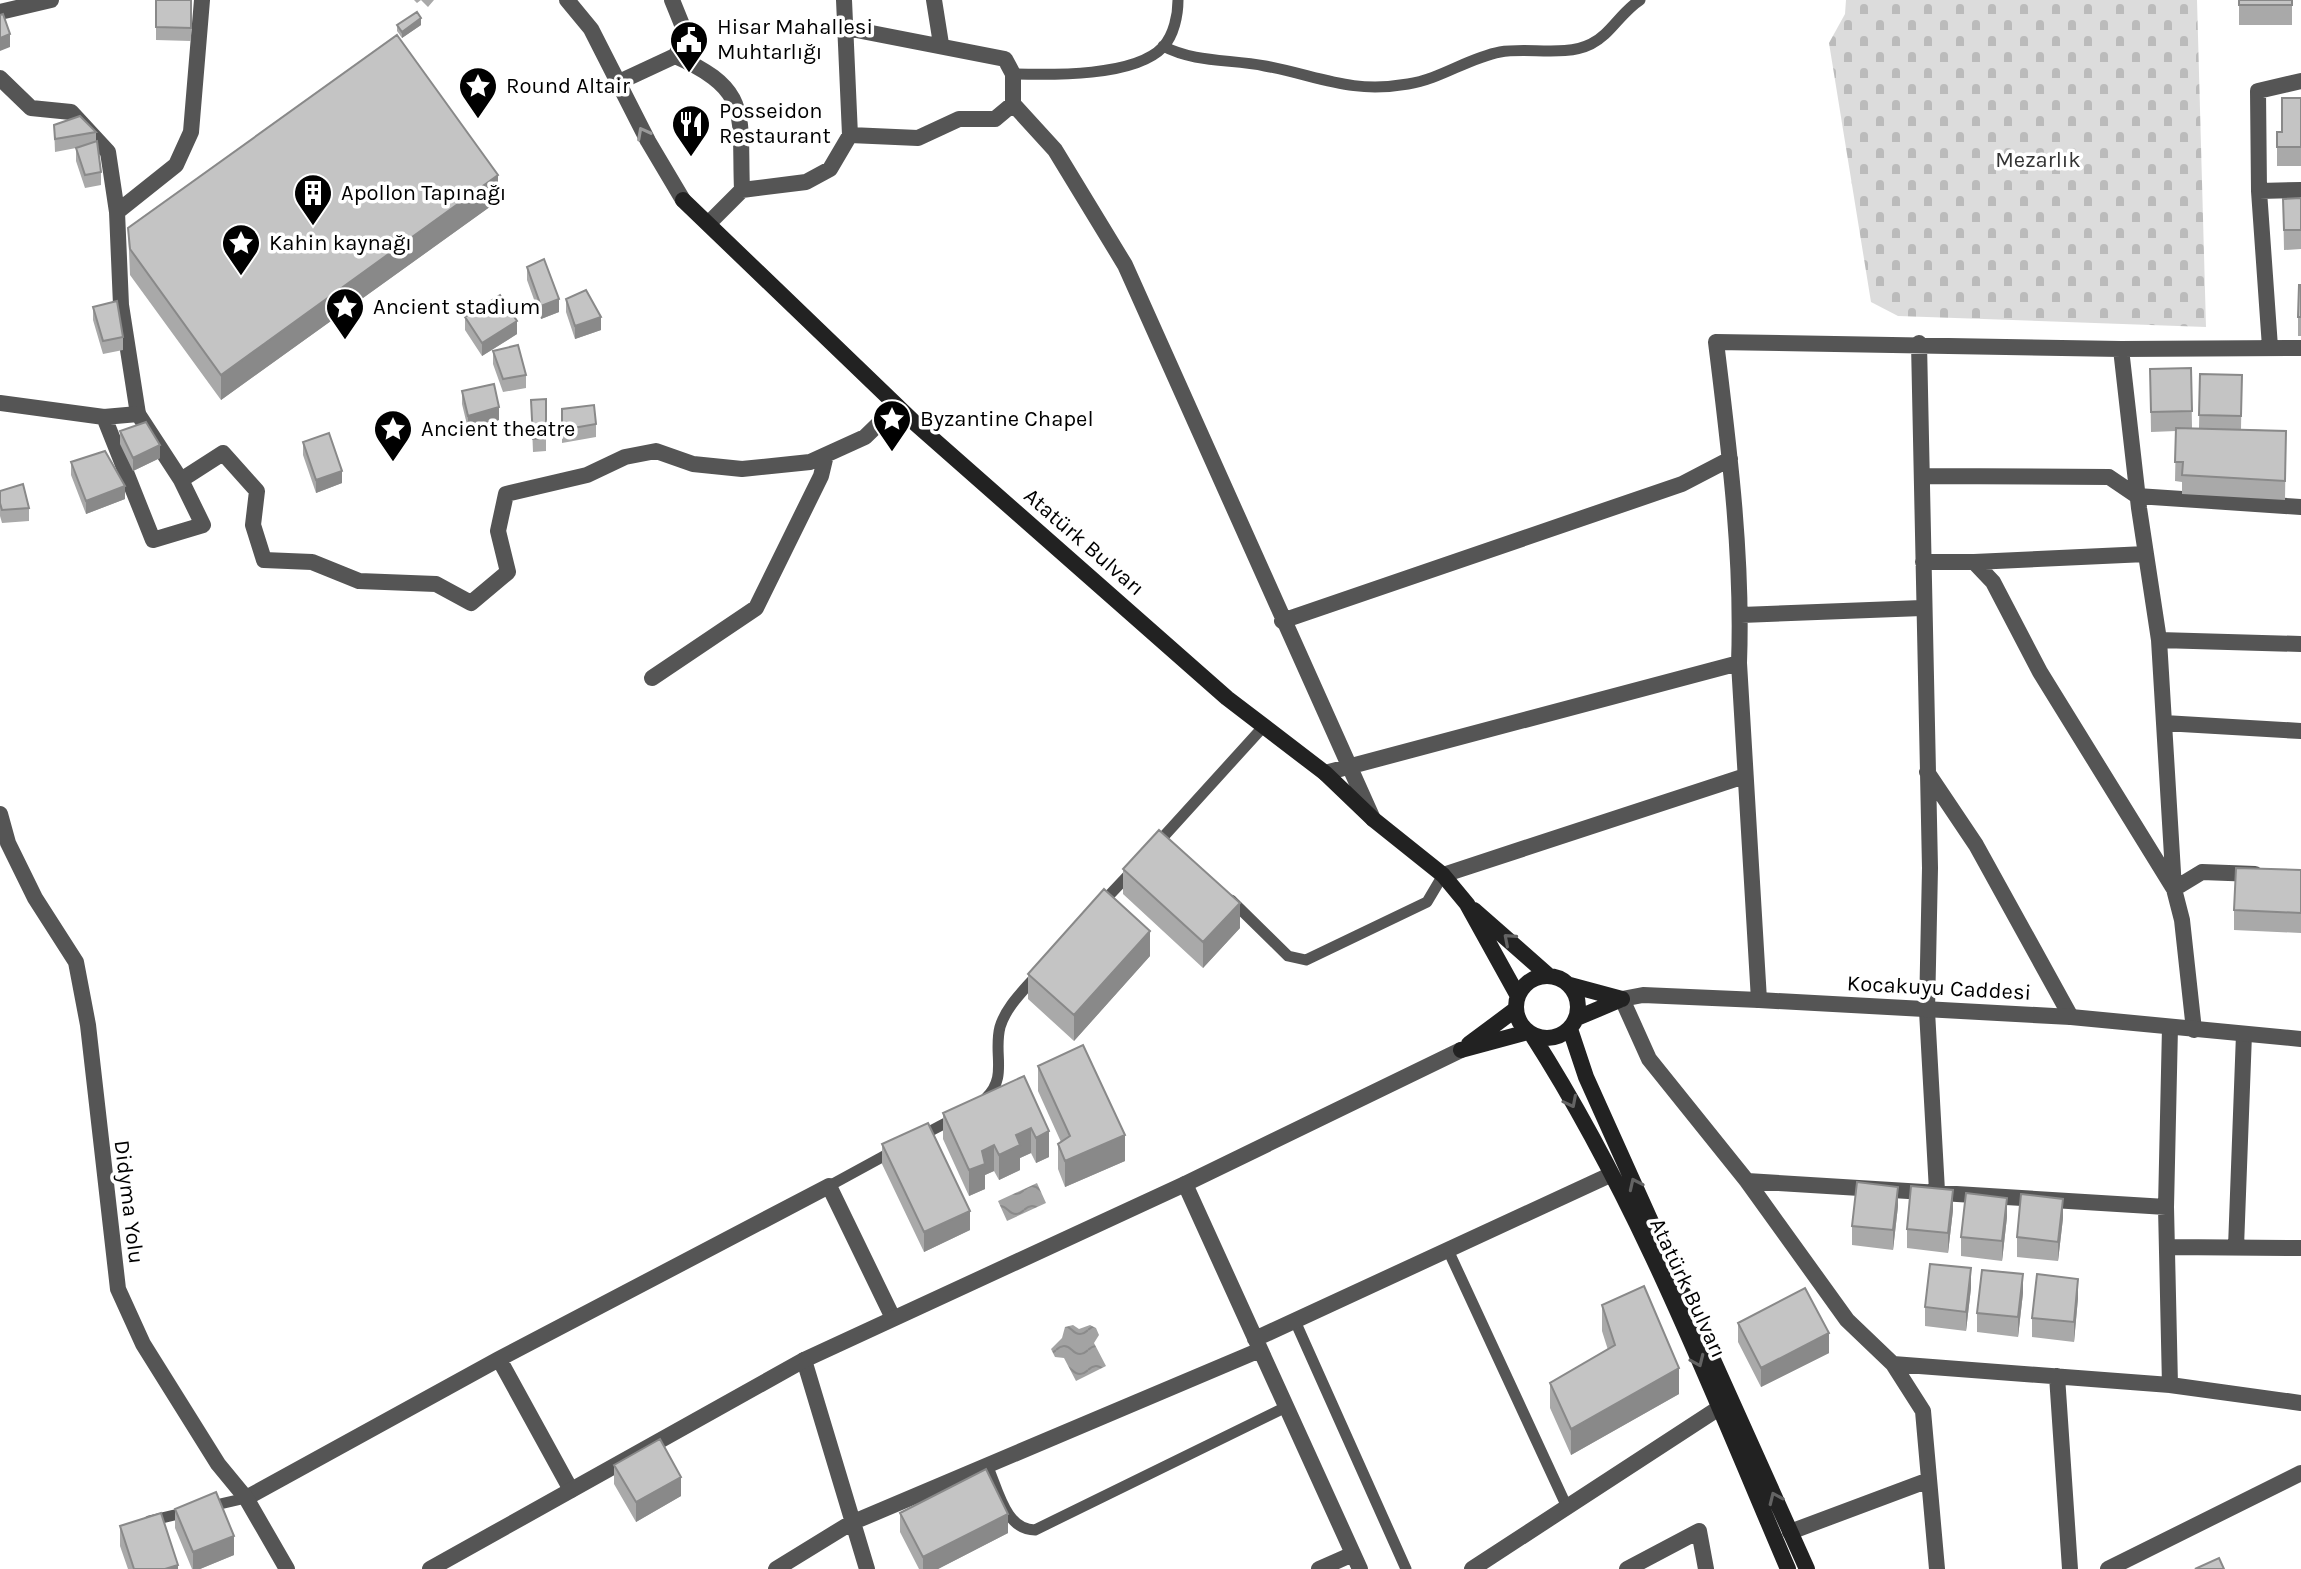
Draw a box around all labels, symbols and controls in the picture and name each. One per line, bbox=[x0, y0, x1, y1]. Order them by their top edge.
place label: Hisar Mahallesi Muhtarlığı bbox=[717, 14, 873, 65]
public building icon: Hisar Mahallesi Muhtarlığı bbox=[668, 19, 710, 74]
place icon: Round Altair bbox=[457, 65, 499, 120]
place label: Round Altair bbox=[506, 73, 630, 99]
place label: Posseidon Restaurant bbox=[719, 98, 831, 149]
restaurant icon: Posseidon Restaurant bbox=[670, 103, 712, 158]
one-way arrow bbox=[638, 126, 653, 141]
park label: Mezarlık bbox=[1995, 147, 2081, 173]
building icon: Apollon Tapınağı bbox=[292, 172, 334, 227]
place label: Apollon Tapınağı bbox=[341, 180, 506, 206]
place icon: Kahin kaynağı bbox=[220, 222, 262, 277]
place label: Kahin kaynağı bbox=[269, 230, 412, 256]
place icon: Ancient stadium bbox=[324, 286, 366, 341]
place label: Ancient stadium bbox=[373, 294, 540, 320]
place icon: Byzantine Chapel bbox=[871, 398, 913, 453]
place label: Byzantine Chapel bbox=[920, 406, 1094, 432]
place icon: Ancient theatre bbox=[372, 408, 414, 463]
place label: Ancient theatre bbox=[421, 416, 575, 442]
street label: Atatürk Bulvarı bbox=[1018, 483, 1150, 601]
one-way arrow bbox=[1503, 934, 1518, 949]
street label: Kocakuyu Caddesi bbox=[1846, 970, 2032, 1006]
one-way arrow bbox=[1561, 1094, 1577, 1109]
street label: Didyma Yolu bbox=[109, 1139, 149, 1265]
one-way arrow bbox=[1629, 1177, 1645, 1192]
street label: Atatürk Bulvarı bbox=[1644, 1214, 1732, 1362]
one-way arrow bbox=[1688, 1352, 1704, 1367]
one-way arrow bbox=[1769, 1491, 1785, 1506]

